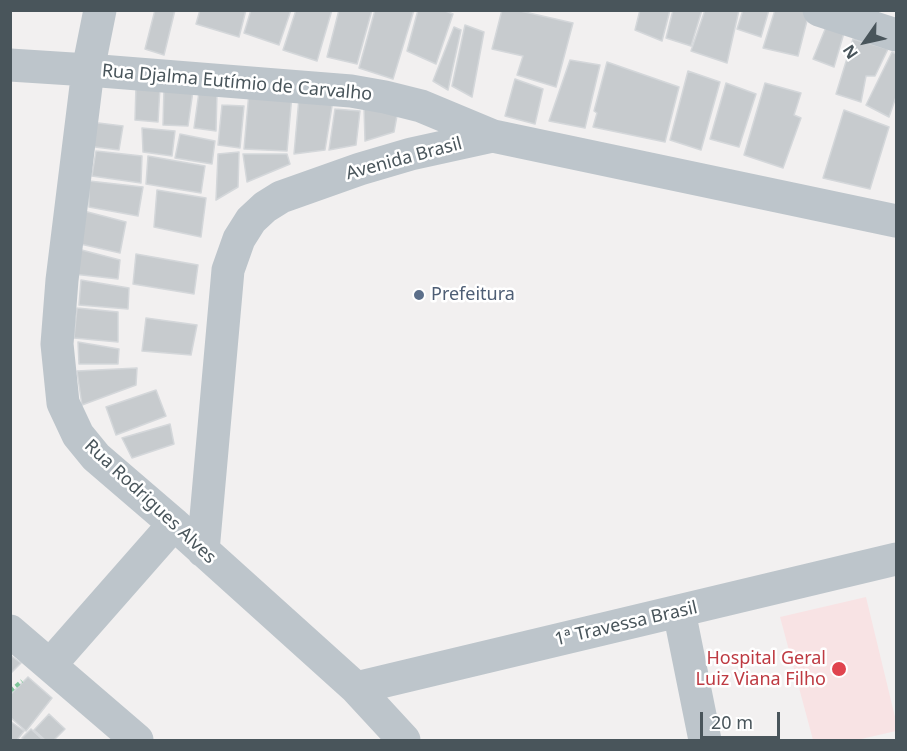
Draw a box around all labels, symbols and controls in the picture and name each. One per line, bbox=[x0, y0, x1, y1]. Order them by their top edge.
north arrow bbox=[835, 12, 895, 72]
text: N bbox=[837, 41, 863, 64]
street label: Rua Djalma Eutímio de Carvalho bbox=[101, 60, 373, 106]
street label: Avenida Brasil bbox=[344, 133, 464, 185]
place label: Prefeitura bbox=[431, 284, 515, 306]
marker: Prefeitura bbox=[412, 288, 426, 302]
street label: Rua Rodrigues Alves bbox=[80, 435, 220, 569]
street label: 1ª Travessa Brasil bbox=[553, 597, 699, 651]
place label: Hospital Geral Luiz Viana Filho bbox=[696, 648, 826, 690]
marker: Hospital Geral Luiz Viana Filho bbox=[830, 660, 848, 678]
scale bar bbox=[703, 700, 782, 738]
text: 20 m bbox=[711, 710, 753, 734]

